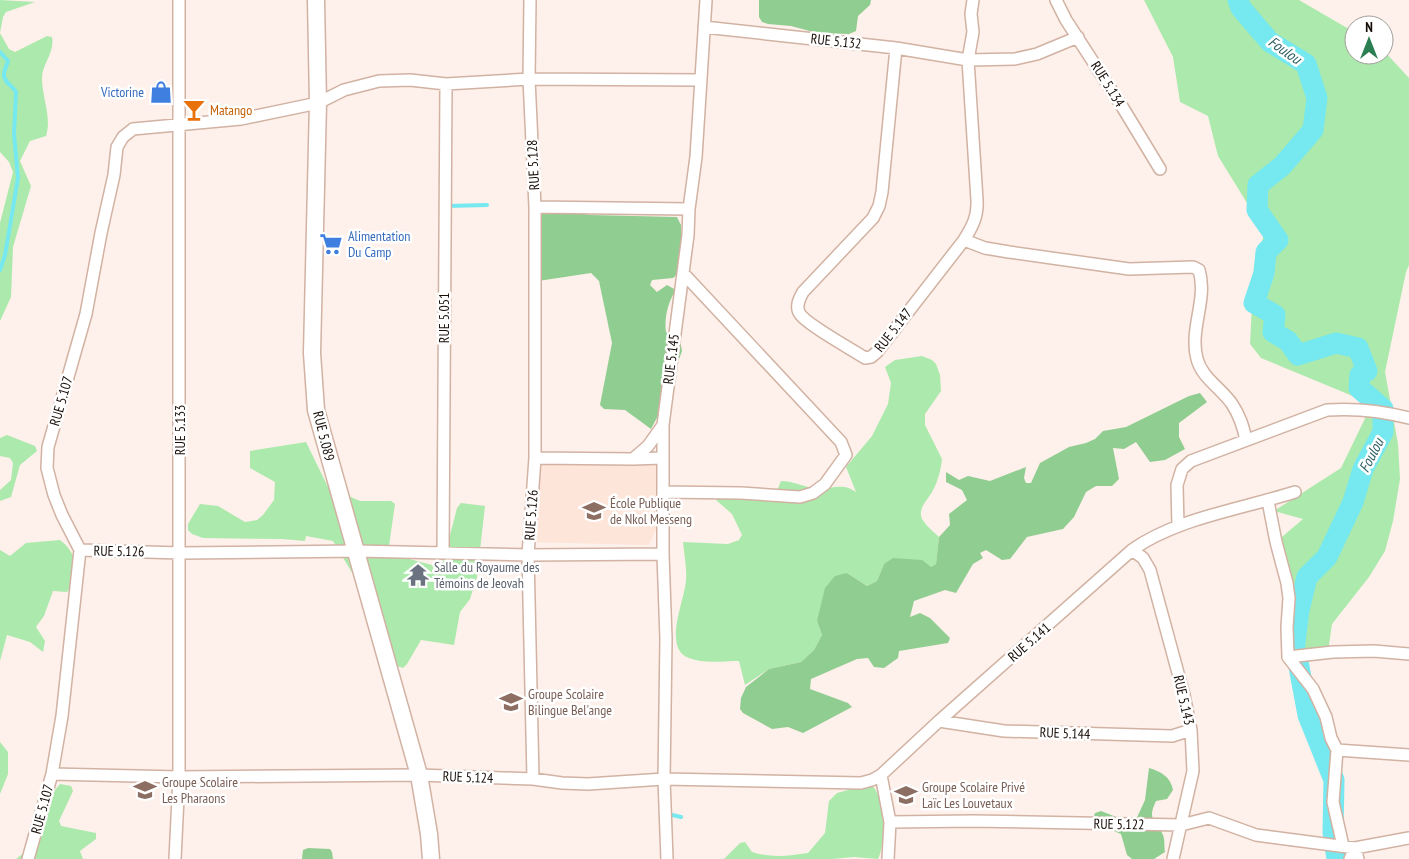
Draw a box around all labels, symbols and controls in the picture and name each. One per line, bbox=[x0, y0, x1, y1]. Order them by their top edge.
north arrow bbox=[1344, 15, 1394, 65]
text: N bbox=[1365, 18, 1373, 36]
street label: RUE 5.132 bbox=[810, 29, 862, 53]
water label: Foulou bbox=[1265, 32, 1306, 69]
street label: RUE 5.134 bbox=[1087, 58, 1129, 111]
shop icon: Victorine bbox=[148, 79, 174, 105]
place label: Victorine bbox=[100, 83, 144, 101]
bar icon: Matango bbox=[181, 97, 207, 123]
place label: Matango bbox=[210, 101, 252, 119]
street label: RUE 5.128 bbox=[523, 139, 543, 191]
place label: Alimentation Du Camp bbox=[348, 227, 411, 261]
supermarket icon: Alimentation Du Camp bbox=[318, 231, 344, 257]
street label: RUE 5.051 bbox=[435, 293, 453, 343]
street label: RUE 5.147 bbox=[870, 304, 916, 356]
street label: RUE 5.145 bbox=[659, 333, 683, 385]
street label: RUE 5.107 bbox=[45, 374, 77, 428]
street label: RUE 5.133 bbox=[171, 405, 189, 455]
street label: RUE 5.089 bbox=[309, 409, 339, 463]
water label: Foulou bbox=[1354, 433, 1388, 475]
street label: RUE 5.126 bbox=[520, 489, 542, 541]
place label: École Publique de Nkol Messeng bbox=[610, 494, 692, 528]
school or university icon: École Publique de Nkol Messeng bbox=[581, 498, 607, 524]
street label: RUE 5.126 bbox=[94, 542, 144, 560]
place label: Salle du Royaume des Témoins de Jeovah bbox=[434, 558, 540, 592]
temple icon: Salle du Royaume des Témoins de Jeovah bbox=[405, 562, 431, 588]
street label: RUE 5.141 bbox=[1004, 619, 1054, 665]
street label: RUE 5.143 bbox=[1170, 673, 1198, 727]
place label: Groupe Scolaire Bilingue Bel'ange bbox=[528, 685, 612, 719]
school or university icon: Groupe Scolaire Bilingue Bel'ange bbox=[498, 689, 524, 715]
street label: RUE 5.144 bbox=[1039, 723, 1091, 743]
street label: RUE 5.124 bbox=[442, 767, 494, 787]
place label: Groupe Scolaire Les Pharaons bbox=[162, 773, 238, 807]
school or university icon: Groupe Scolaire Les Pharaons bbox=[132, 777, 158, 803]
place label: Groupe Scolaire Privé Laïc Les Louvetaux bbox=[922, 778, 1025, 812]
street label: RUE 5.107 bbox=[27, 782, 57, 836]
school or university icon: Groupe Scolaire Privé Laïc Les Louvetaux bbox=[893, 782, 919, 808]
street label: RUE 5.122 bbox=[1094, 815, 1144, 833]

